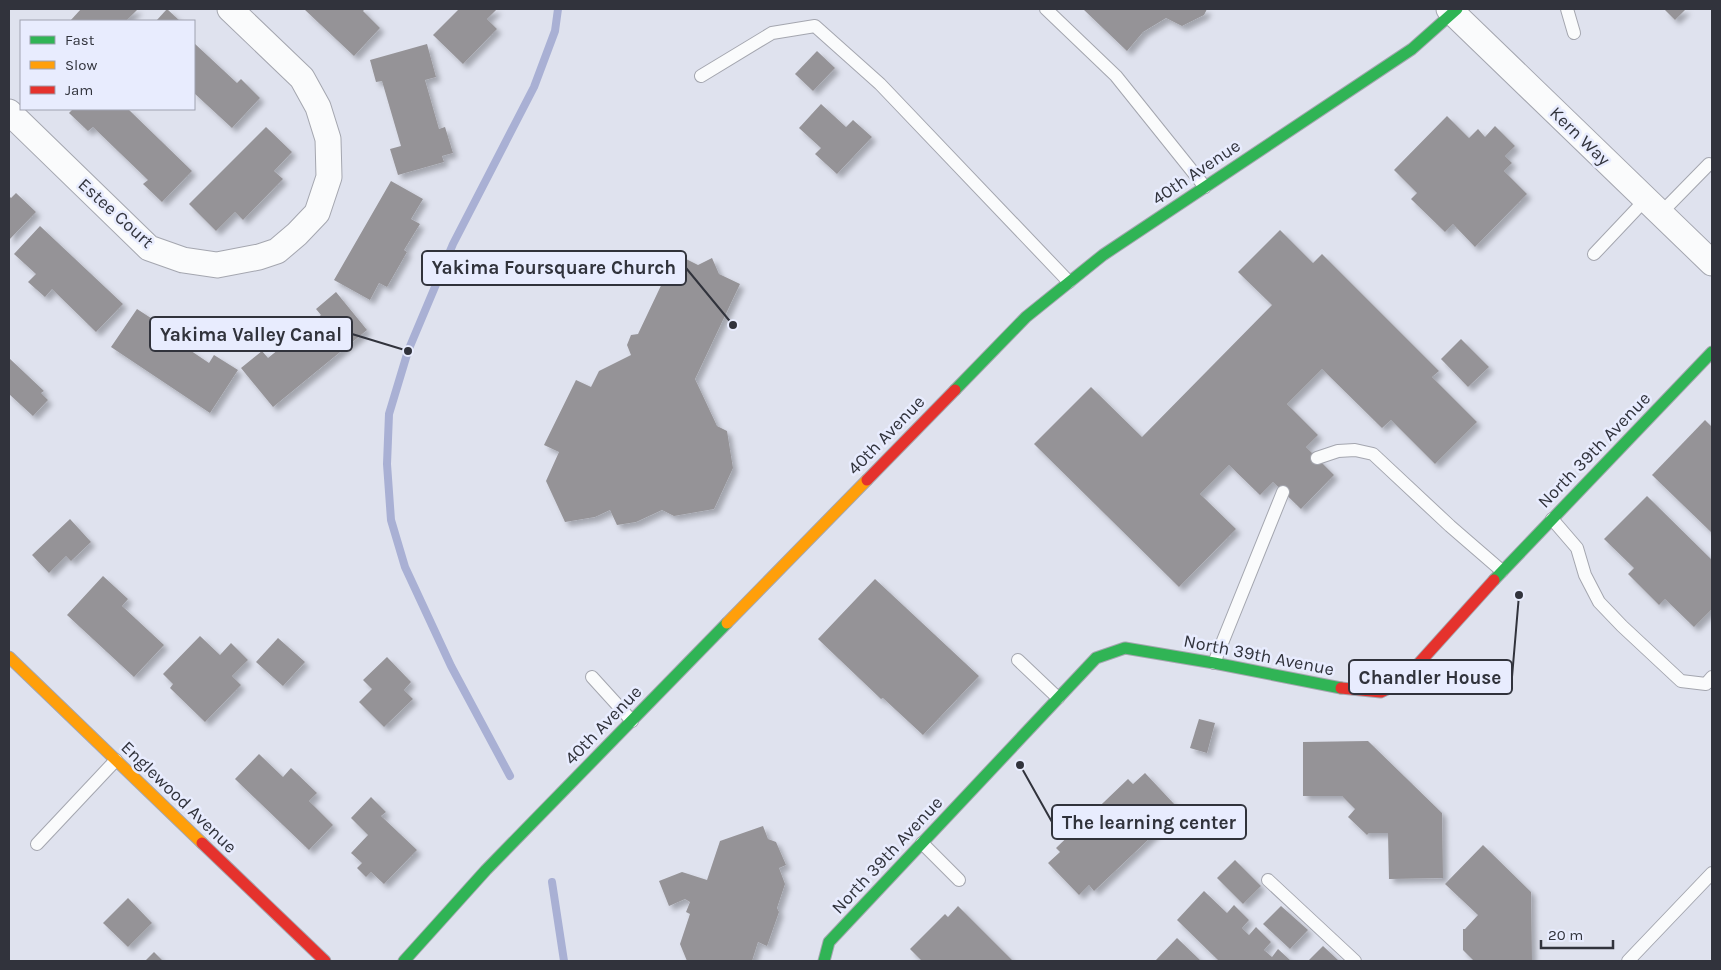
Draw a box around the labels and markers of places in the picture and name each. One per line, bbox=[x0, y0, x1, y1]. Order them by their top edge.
callout: Yakima Foursquare Church bbox=[422, 251, 686, 285]
callout: Yakima Valley Canal bbox=[150, 317, 352, 351]
callout: Chandler House bbox=[1349, 660, 1512, 694]
callout: The learning center bbox=[1052, 805, 1246, 839]

